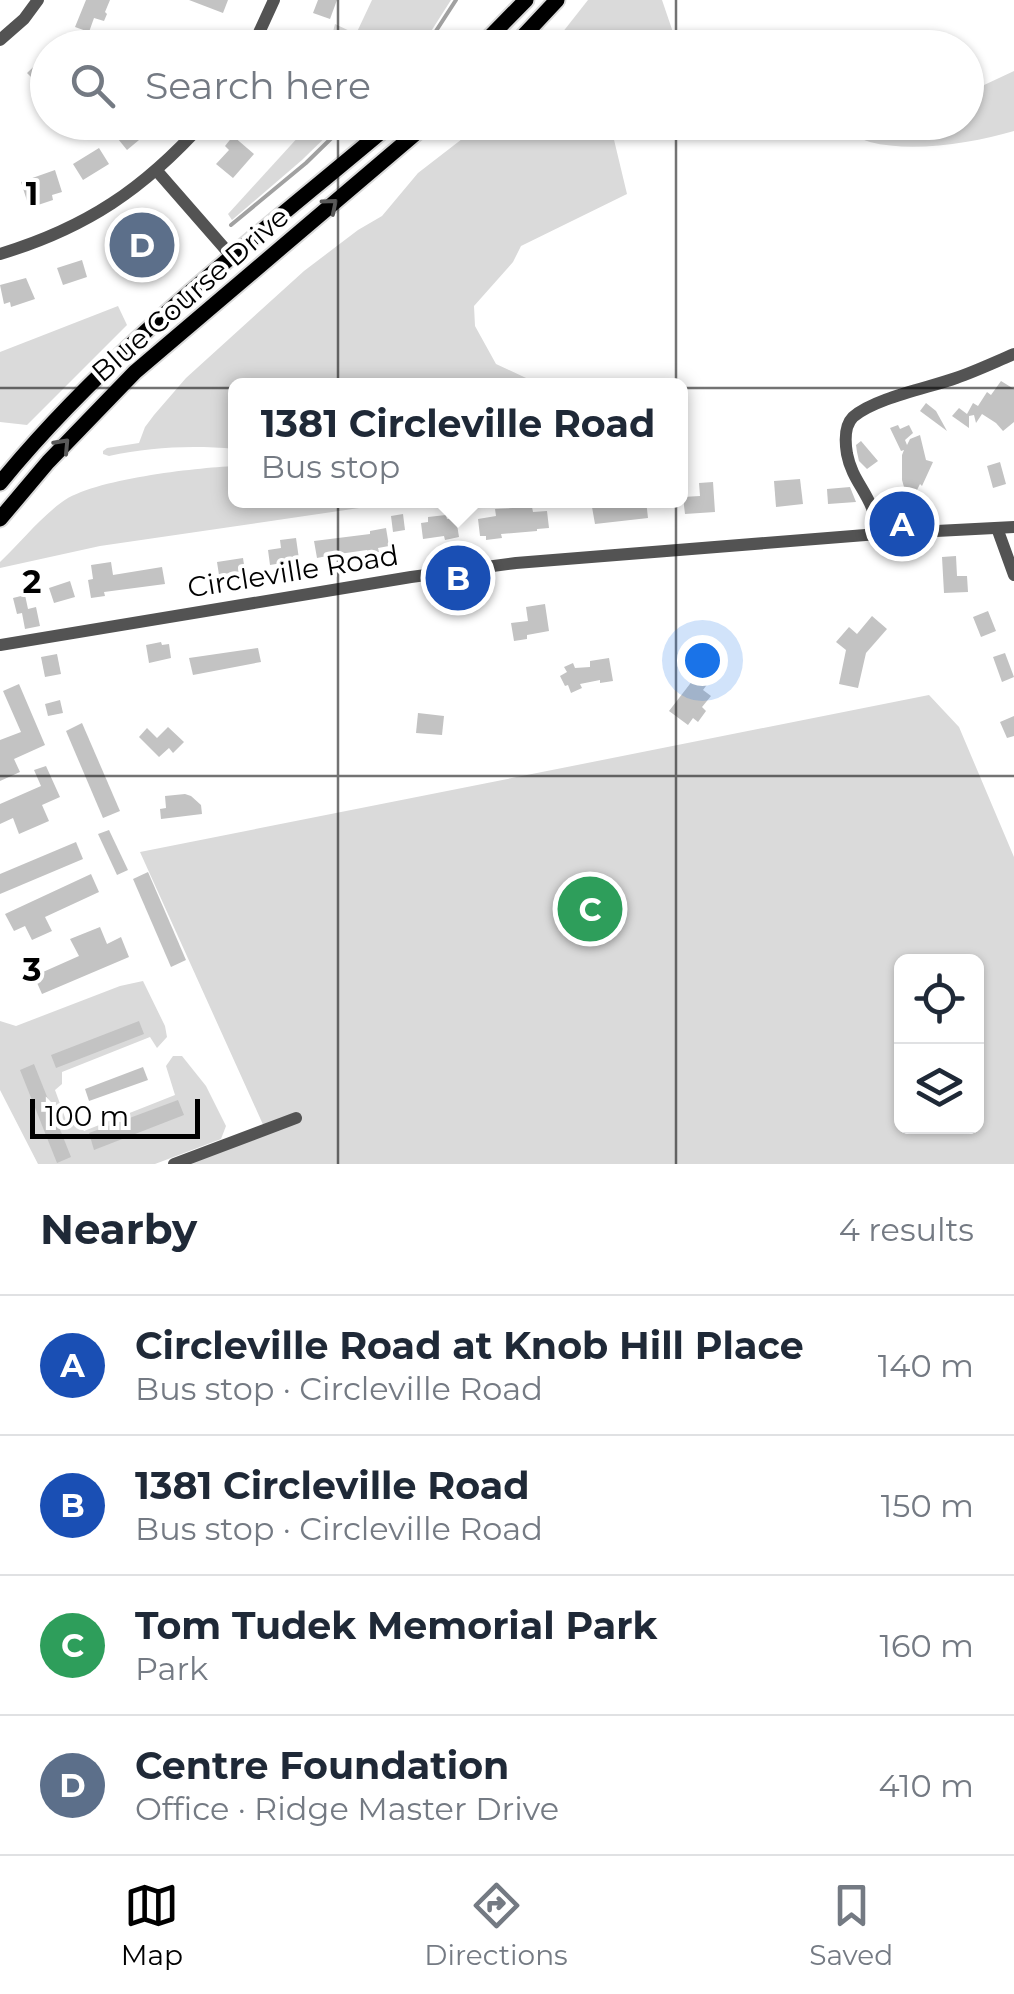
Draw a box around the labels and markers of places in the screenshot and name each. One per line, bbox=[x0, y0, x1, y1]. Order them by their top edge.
pin: D bbox=[110, 208, 174, 282]
pin: A bbox=[870, 486, 934, 562]
pin: B bbox=[426, 540, 490, 616]
pin: C bbox=[558, 872, 622, 946]

